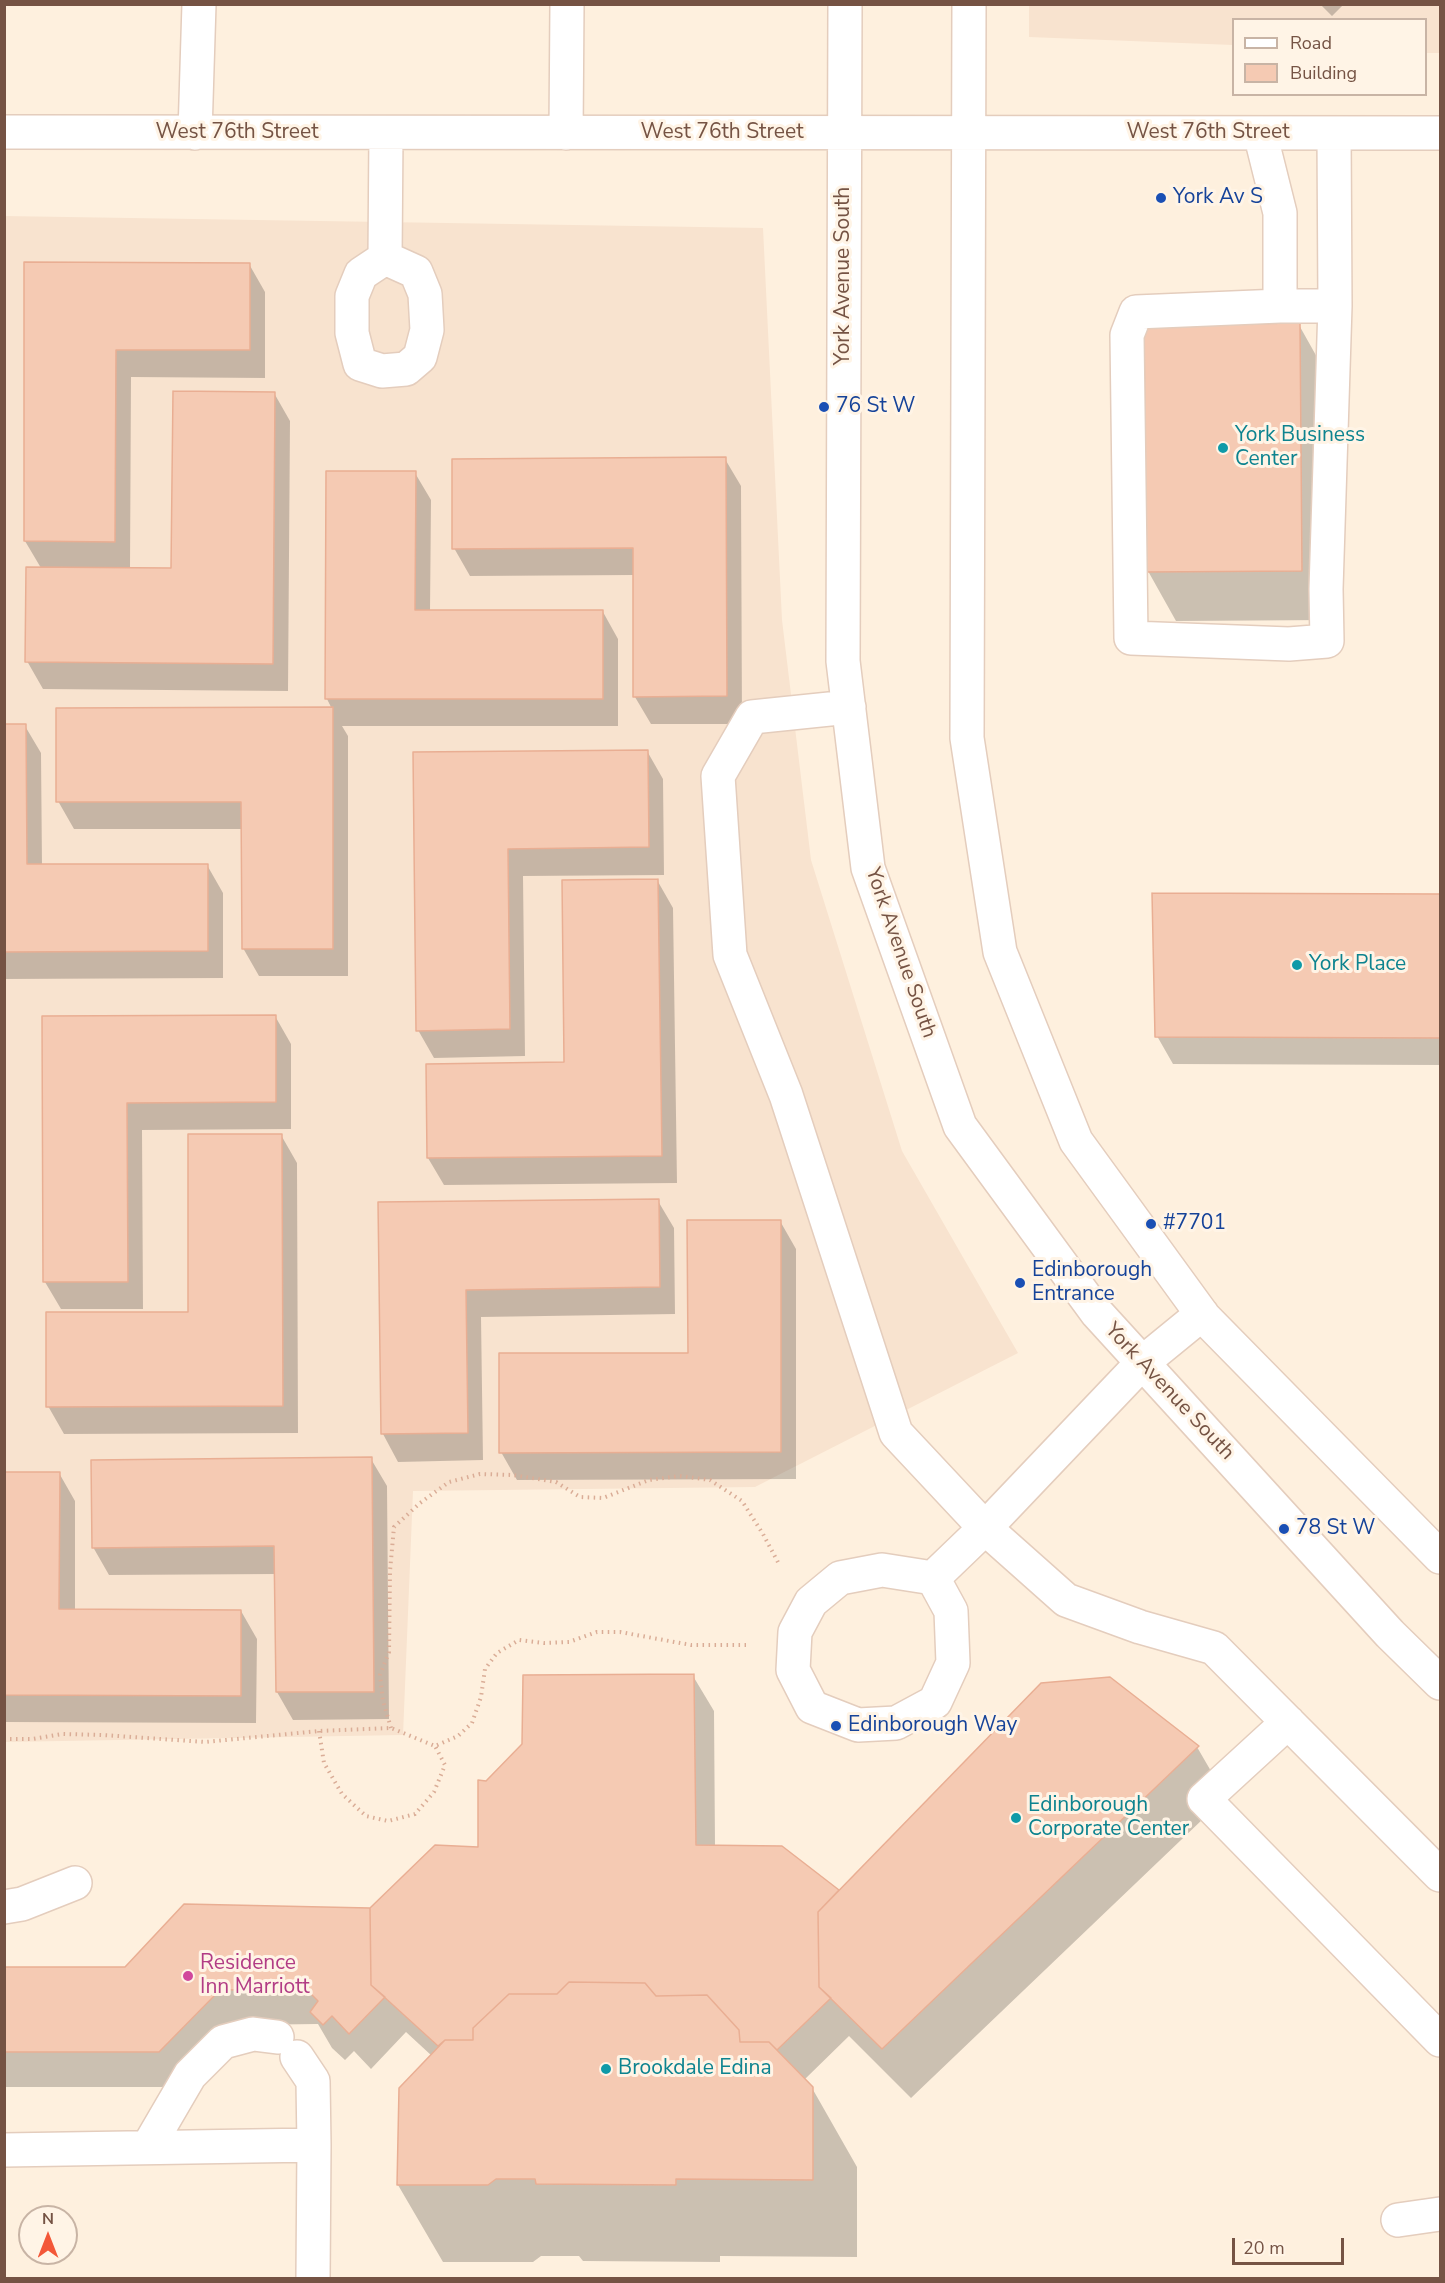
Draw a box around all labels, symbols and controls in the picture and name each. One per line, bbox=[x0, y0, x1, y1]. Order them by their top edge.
legend bbox=[1232, 18, 1427, 96]
text: Road bbox=[1290, 31, 1332, 55]
text: Building bbox=[1290, 61, 1357, 85]
street label: West 76th Street bbox=[156, 120, 318, 146]
street label: West 76th Street bbox=[641, 120, 803, 146]
street label: West 76th Street bbox=[1127, 120, 1289, 146]
place label: York Av S bbox=[1173, 185, 1263, 211]
street label: York Avenue South bbox=[831, 187, 857, 365]
marker: York Av S bbox=[1154, 191, 1168, 205]
place label: 76 St W bbox=[836, 394, 915, 420]
marker: 76 St W bbox=[817, 400, 831, 414]
place label: York Business Center bbox=[1235, 423, 1365, 473]
marker: York Business Center bbox=[1216, 441, 1230, 455]
street label: York Avenue South bbox=[859, 865, 941, 1041]
place label: York Place bbox=[1309, 952, 1406, 978]
marker: York Place bbox=[1290, 958, 1304, 972]
place label: #7701 bbox=[1163, 1211, 1226, 1237]
marker: #7701 bbox=[1144, 1217, 1158, 1231]
place label: Edinborough Entrance bbox=[1032, 1258, 1152, 1308]
marker: Edinborough Entrance bbox=[1013, 1276, 1027, 1290]
street label: York Avenue South bbox=[1099, 1318, 1239, 1466]
place label: 78 St W bbox=[1296, 1516, 1375, 1542]
marker: 78 St W bbox=[1277, 1522, 1291, 1536]
place label: Edinborough Way bbox=[848, 1713, 1017, 1739]
marker: Edinborough Way bbox=[829, 1719, 843, 1733]
place label: Edinborough Corporate Center bbox=[1028, 1793, 1189, 1843]
marker: Edinborough Corporate Center bbox=[1009, 1811, 1023, 1825]
place label: Residence Inn Marriott bbox=[200, 1951, 310, 2001]
marker: Residence Inn Marriott bbox=[181, 1969, 195, 1983]
place label: Brookdale Edina bbox=[618, 2056, 772, 2082]
marker: Brookdale Edina bbox=[599, 2062, 613, 2076]
north arrow bbox=[18, 2205, 78, 2265]
text: N bbox=[42, 2208, 54, 2230]
scale bar bbox=[1235, 2226, 1348, 2264]
text: 20 m bbox=[1243, 2236, 1285, 2260]

